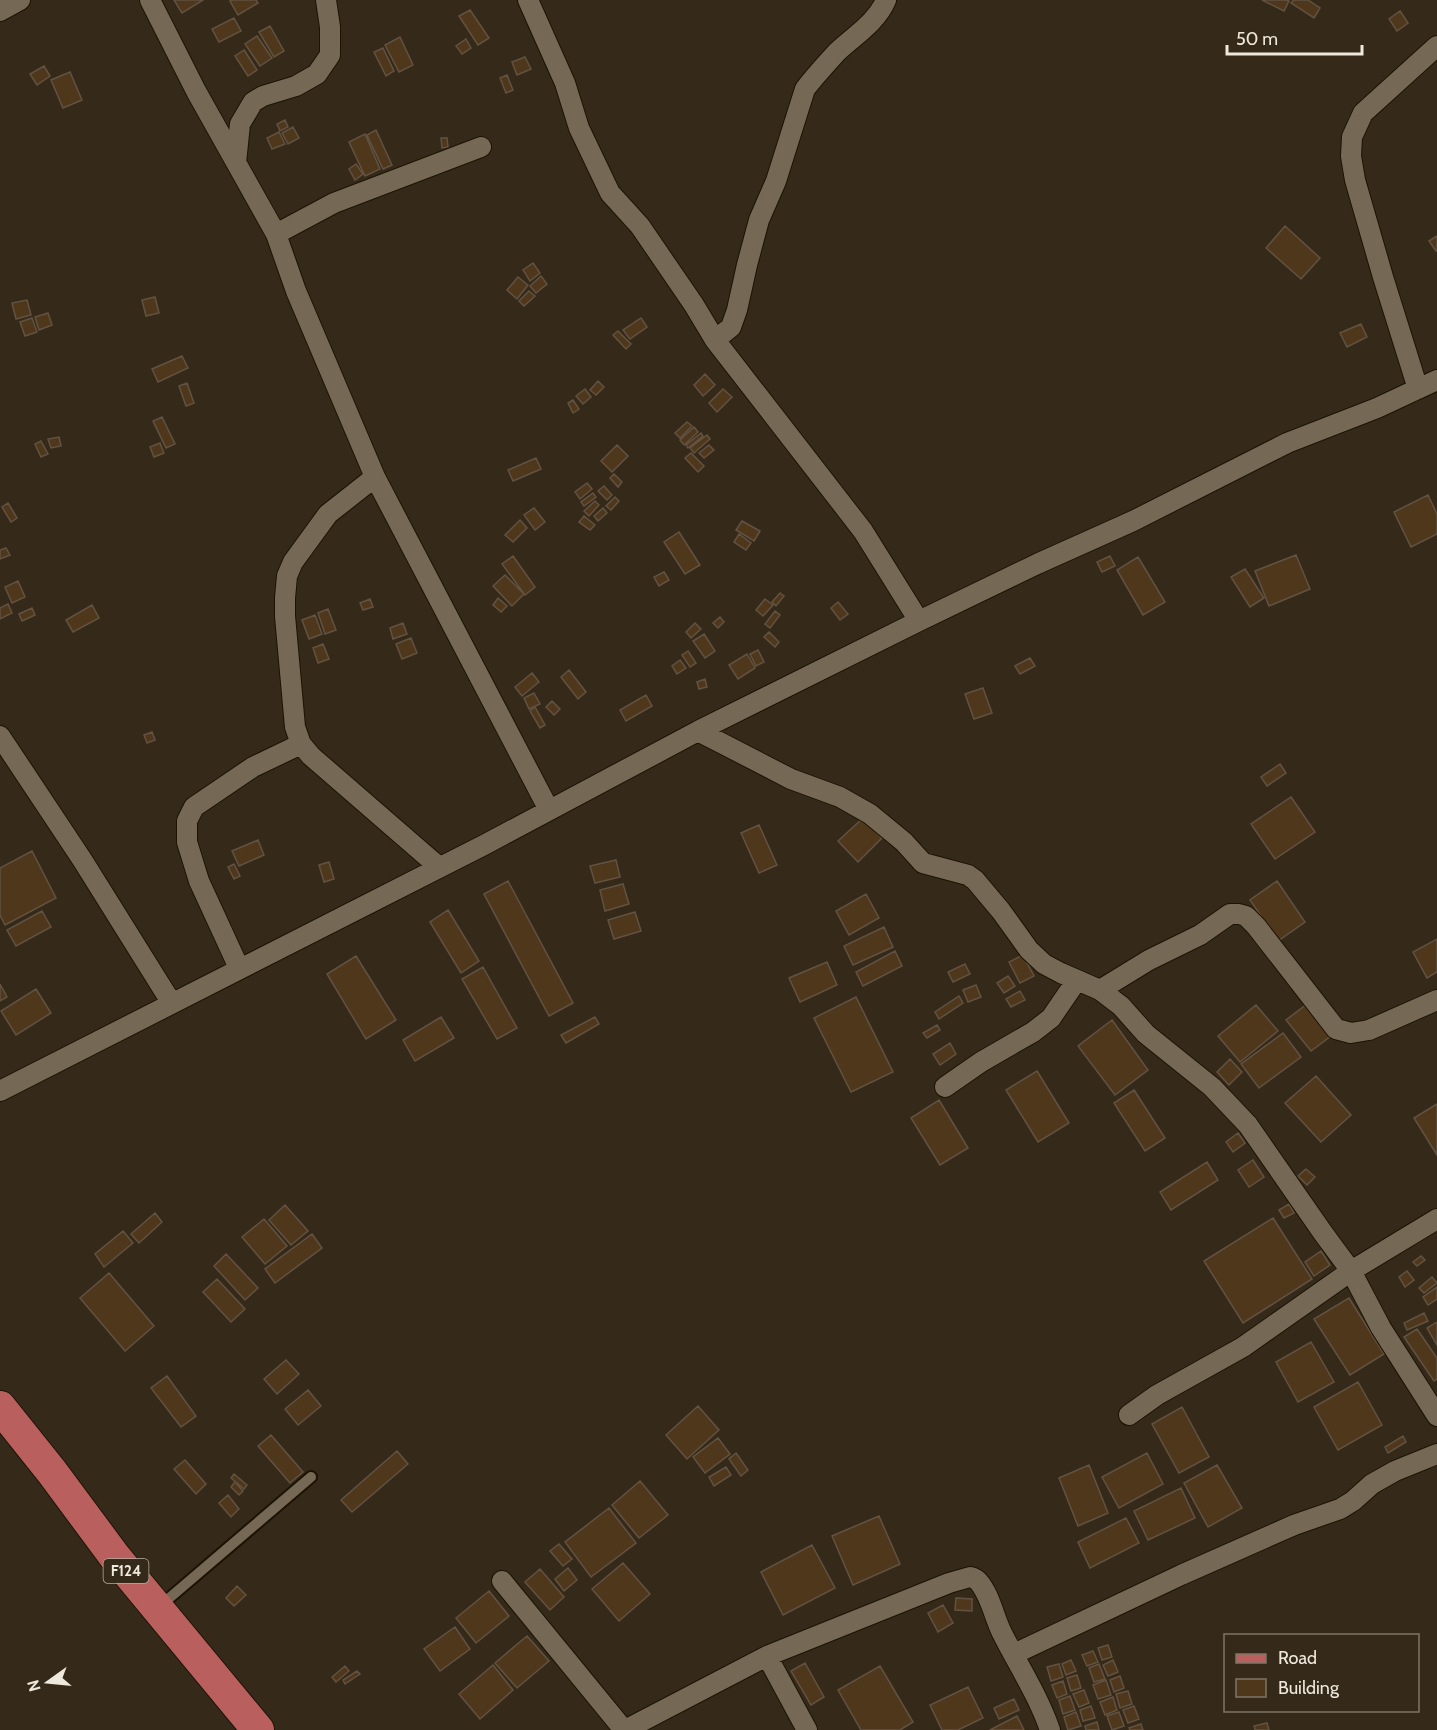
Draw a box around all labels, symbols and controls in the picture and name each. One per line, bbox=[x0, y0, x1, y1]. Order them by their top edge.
scale bar bbox=[1227, 18, 1362, 56]
text: 50 m bbox=[1236, 28, 1278, 50]
road number: F124 bbox=[104, 1559, 148, 1583]
legend bbox=[1224, 1634, 1419, 1712]
text: Road bbox=[1278, 1647, 1317, 1669]
north arrow bbox=[18, 1652, 78, 1712]
text: Building bbox=[1278, 1677, 1340, 1699]
text: N bbox=[23, 1678, 45, 1694]

